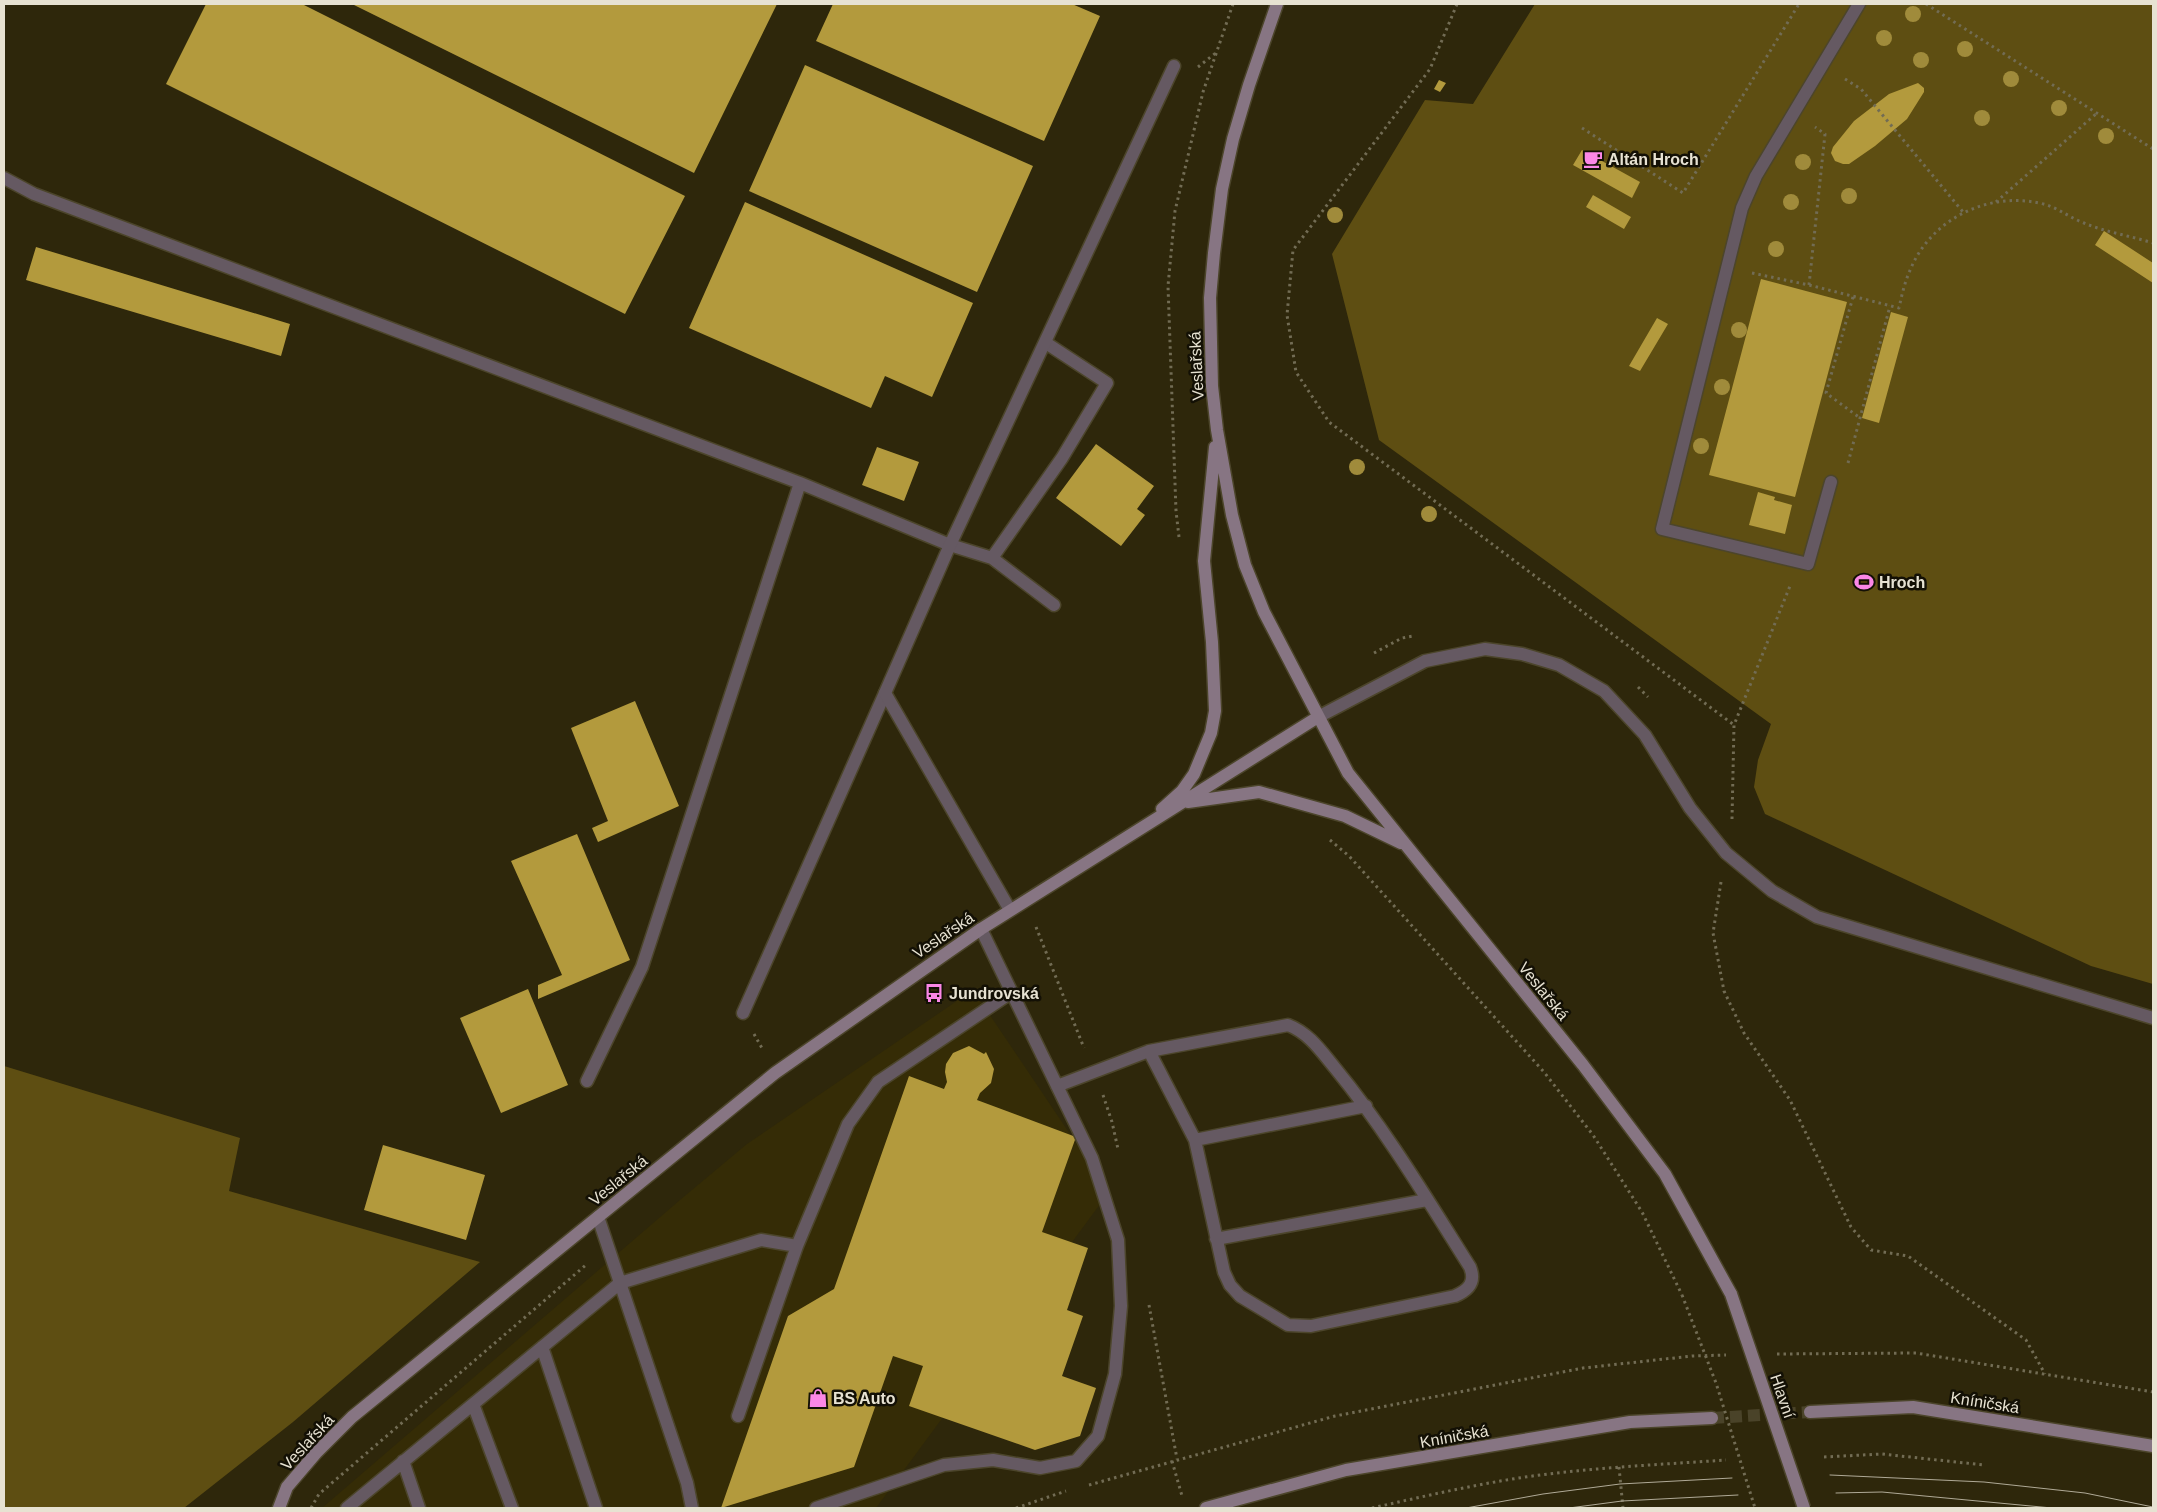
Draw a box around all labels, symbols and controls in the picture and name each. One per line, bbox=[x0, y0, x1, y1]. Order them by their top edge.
cafe icon: Altán Hroch bbox=[1582, 148, 1604, 170]
place label: Altán Hroch bbox=[1608, 151, 1699, 168]
street label: Veslařská bbox=[1186, 331, 1207, 401]
sports icon: Hroch bbox=[1853, 571, 1875, 593]
place label: Hroch bbox=[1879, 574, 1925, 591]
street label: Veslařská bbox=[910, 909, 977, 962]
street label: Veslařská bbox=[1515, 959, 1572, 1024]
bus stop icon: Jundrovská bbox=[923, 982, 945, 1004]
place label: Jundrovská bbox=[949, 985, 1039, 1002]
street label: Veslařská bbox=[586, 1152, 651, 1209]
street label: Hlavní bbox=[1767, 1372, 1798, 1421]
shop icon: BS Auto bbox=[807, 1387, 829, 1409]
street label: Kníničská bbox=[1949, 1389, 2021, 1416]
place label: BS Auto bbox=[833, 1390, 896, 1407]
street label: Veslařská bbox=[277, 1411, 337, 1474]
street label: Kníničská bbox=[1418, 1422, 1490, 1451]

